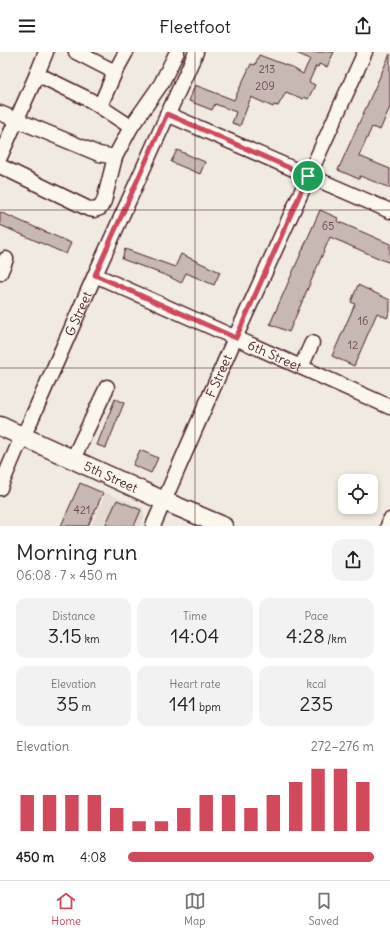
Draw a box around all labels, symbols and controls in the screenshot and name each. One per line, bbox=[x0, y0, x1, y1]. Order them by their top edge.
icon: menu bbox=[16, 15, 38, 37]
text: Fleetfoot bbox=[159, 15, 231, 38]
icon: share bbox=[352, 15, 374, 37]
house number: 213 bbox=[259, 62, 275, 76]
house number: 209 bbox=[255, 79, 275, 93]
pin bbox=[291, 159, 325, 193]
icon: arrive bbox=[297, 165, 319, 187]
house number: 65 bbox=[322, 219, 334, 233]
street label: G Street bbox=[61, 288, 95, 339]
house number: 16 bbox=[358, 314, 368, 328]
street label: 6th Street bbox=[245, 336, 305, 375]
house number: 12 bbox=[348, 338, 358, 352]
street label: F Street bbox=[202, 351, 236, 400]
street label: 5th Street bbox=[81, 457, 141, 497]
map controls bbox=[338, 474, 378, 514]
button: locate bbox=[338, 474, 378, 514]
house number: 421 bbox=[74, 503, 90, 517]
text: Morning run bbox=[16, 538, 138, 566]
button: share bbox=[332, 539, 374, 581]
text: 06:08 · 7 × 450 m bbox=[16, 567, 117, 584]
text: Distance bbox=[52, 609, 95, 623]
text: Time bbox=[183, 609, 207, 623]
text: Pace bbox=[304, 609, 328, 623]
text: 3.15 bbox=[48, 623, 82, 648]
text: 14:04 bbox=[171, 623, 219, 648]
text: 4:28 bbox=[286, 623, 325, 648]
text: km bbox=[82, 632, 100, 646]
text: /km bbox=[325, 632, 347, 646]
text: Elevation bbox=[51, 677, 96, 691]
text: Heart rate bbox=[169, 677, 221, 691]
text: kcal bbox=[306, 677, 326, 691]
text: 35 bbox=[56, 691, 79, 716]
text: 141 bbox=[169, 691, 196, 716]
text: 235 bbox=[299, 691, 333, 716]
text: m bbox=[79, 700, 91, 714]
text: bpm bbox=[196, 700, 221, 714]
text: Elevation bbox=[16, 738, 69, 755]
text: 272–276 m bbox=[311, 738, 374, 755]
text: 450 m bbox=[16, 849, 54, 866]
text: 4:08 bbox=[80, 849, 107, 866]
tab: Home bbox=[51, 890, 81, 928]
tab: Map bbox=[184, 890, 206, 928]
tab: Saved bbox=[308, 890, 339, 928]

